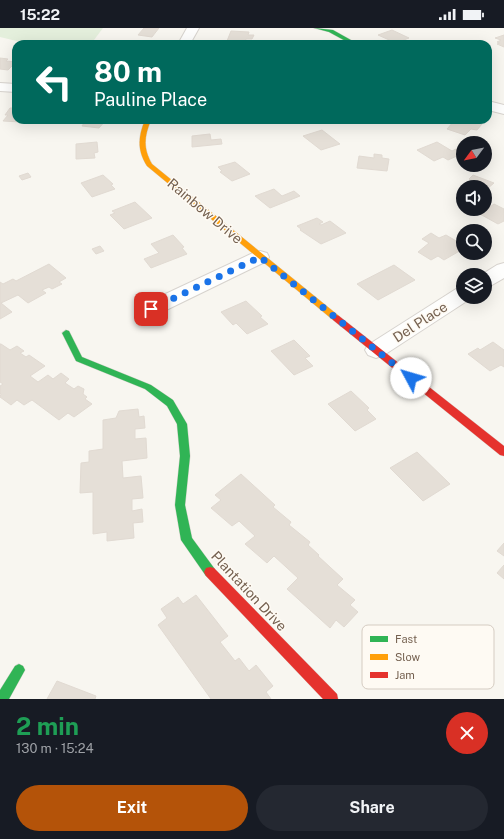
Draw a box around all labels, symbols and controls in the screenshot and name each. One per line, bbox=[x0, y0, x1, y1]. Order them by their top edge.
text: 15:22 bbox=[20, 6, 60, 23]
text: 80 m bbox=[94, 55, 162, 88]
icon: left bbox=[28, 56, 80, 108]
text: Pauline Place bbox=[94, 89, 207, 110]
north arrow bbox=[456, 136, 492, 172]
map controls bbox=[456, 136, 492, 304]
street label: Rainbow Drive bbox=[164, 175, 246, 247]
button: sound bbox=[456, 180, 492, 216]
button: search bbox=[456, 224, 492, 260]
button: layers bbox=[456, 268, 492, 304]
pin bbox=[134, 292, 168, 326]
icon: arrive bbox=[140, 298, 162, 320]
street label: Del Place bbox=[390, 298, 450, 345]
position arrow bbox=[390, 357, 432, 399]
street label: Plantation Drive bbox=[208, 548, 290, 634]
legend bbox=[362, 625, 494, 689]
text: Fast bbox=[395, 633, 417, 645]
text: Slow bbox=[395, 651, 421, 663]
text: Jam bbox=[395, 669, 415, 681]
text: 2 min bbox=[16, 712, 79, 740]
button: close bbox=[446, 712, 488, 754]
text: 130 m · 15:24 bbox=[16, 741, 94, 756]
button: Exit bbox=[16, 785, 248, 831]
button: Share bbox=[256, 785, 488, 831]

